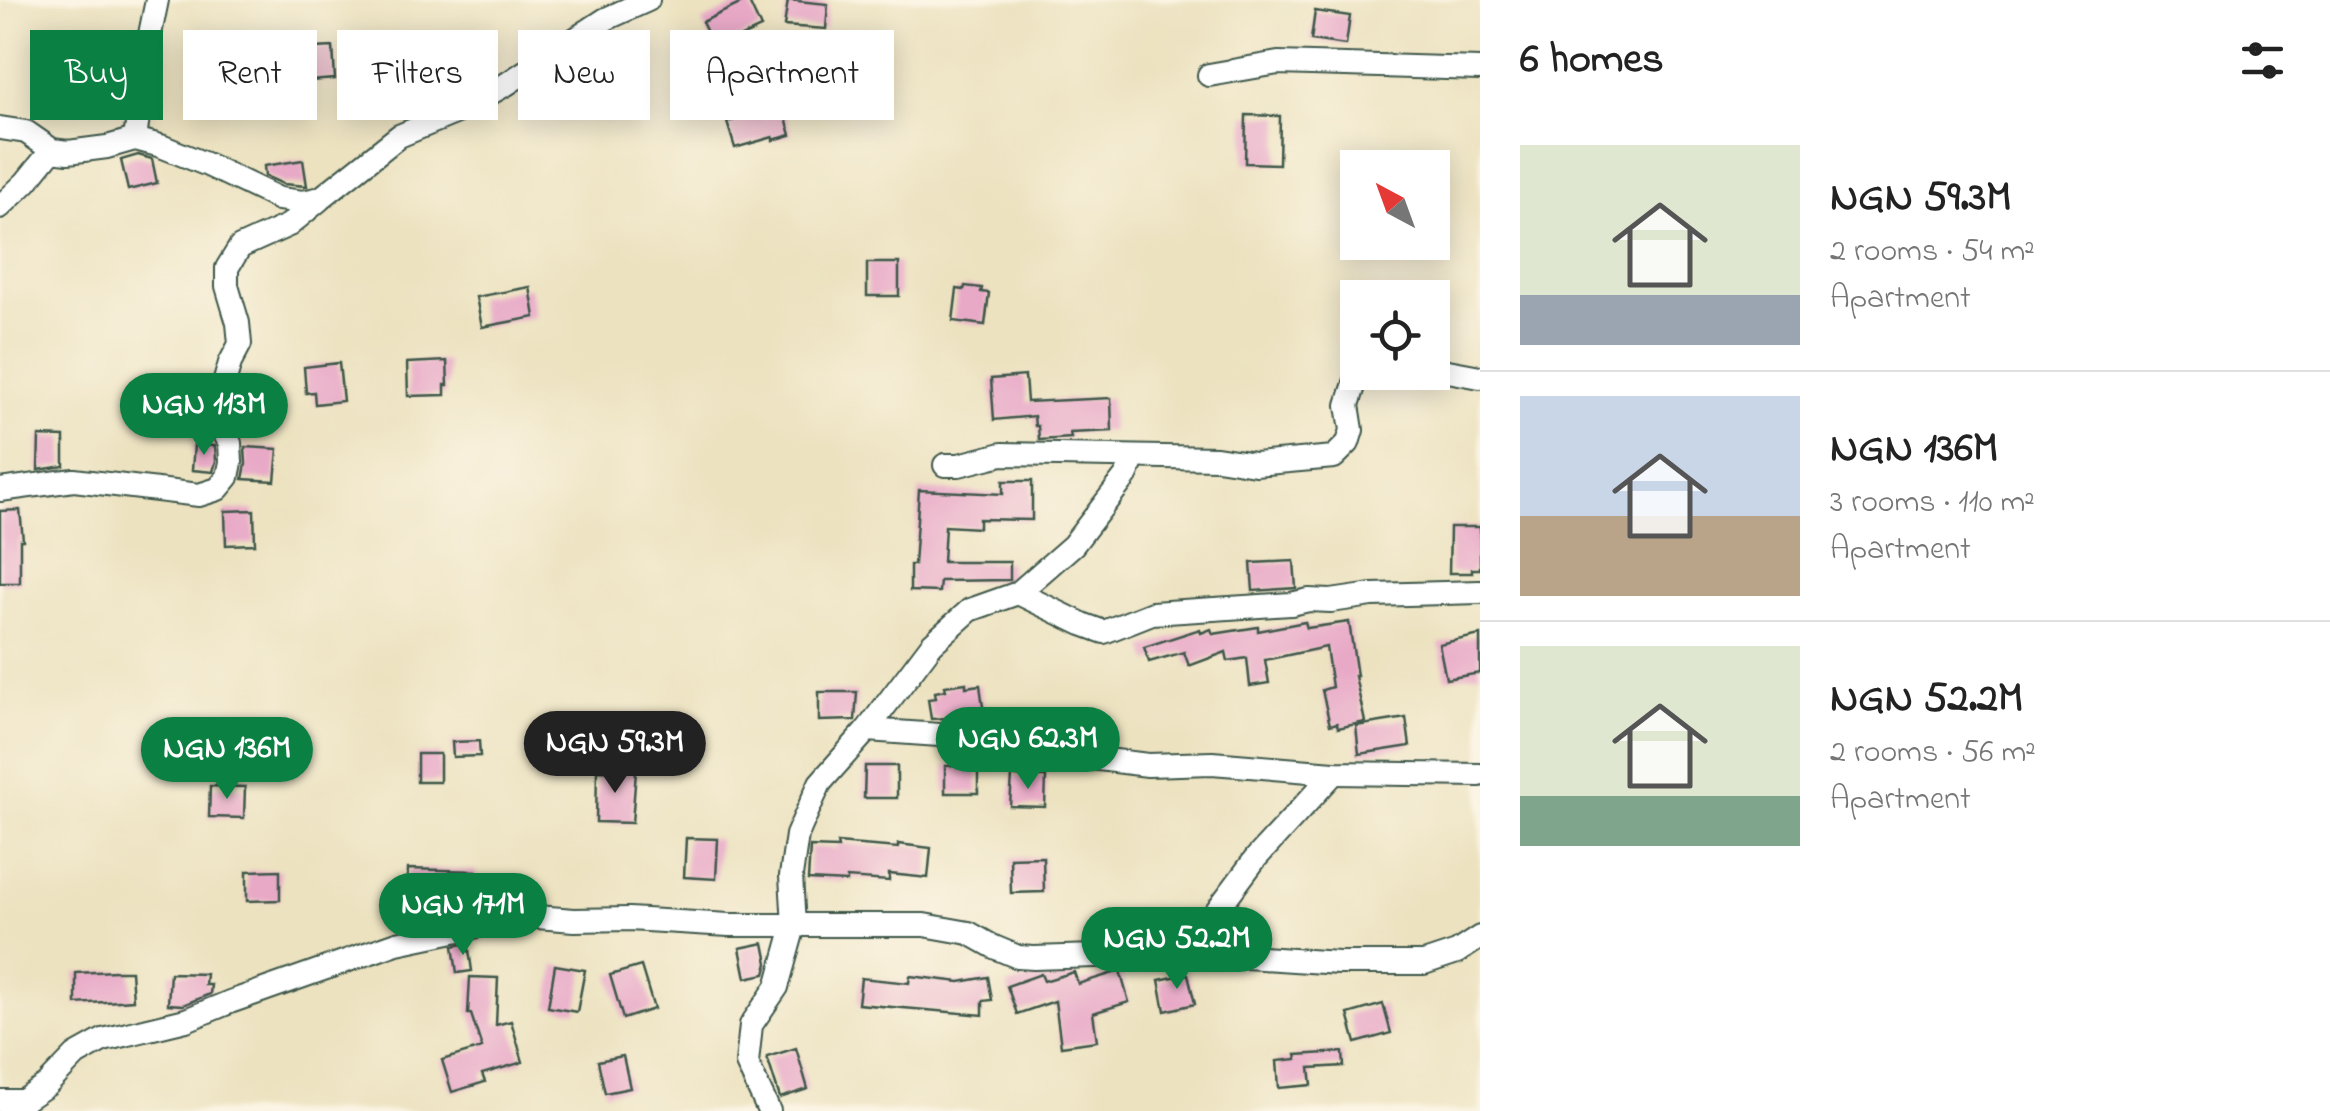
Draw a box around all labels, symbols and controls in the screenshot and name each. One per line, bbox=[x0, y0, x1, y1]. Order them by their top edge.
chip: Buy bbox=[30, 30, 163, 120]
chip: Rent bbox=[183, 30, 317, 120]
chip: Filters bbox=[337, 30, 498, 120]
chip: New bbox=[518, 30, 650, 120]
chip: Apartment bbox=[670, 30, 894, 120]
text: 6 homes bbox=[1520, 30, 1664, 91]
icon: filters bbox=[2235, 33, 2290, 88]
north arrow bbox=[1340, 150, 1450, 260]
map controls bbox=[1340, 150, 1450, 390]
text: NGN 59.3M bbox=[1830, 168, 2012, 229]
icon: home bbox=[1600, 185, 1720, 305]
text: 2 rooms · 54 m² bbox=[1830, 229, 2035, 276]
text: Apartment bbox=[1830, 276, 1971, 323]
button: locate bbox=[1340, 280, 1450, 390]
pin: NGN 113M bbox=[101, 373, 307, 458]
text: NGN 113M bbox=[142, 382, 266, 429]
text: NGN 136M bbox=[1830, 419, 1998, 480]
icon: home bbox=[1600, 436, 1720, 556]
text: 3 rooms · 110 m² bbox=[1830, 480, 2035, 527]
text: Apartment bbox=[1830, 527, 1971, 574]
text: NGN 52.2M bbox=[1830, 669, 2023, 730]
icon: home bbox=[1600, 686, 1720, 806]
pin: NGN 62.3M bbox=[914, 707, 1142, 792]
pin: NGN 59.3M bbox=[501, 711, 729, 796]
text: NGN 62.3M bbox=[958, 716, 1098, 763]
pin: NGN 136M bbox=[124, 717, 330, 802]
text: NGN 59.3M bbox=[546, 720, 684, 767]
text: NGN 136M bbox=[163, 726, 291, 773]
text: 2 rooms · 56 m² bbox=[1830, 730, 2036, 777]
text: Apartment bbox=[1830, 777, 1971, 824]
pin: NGN 171M bbox=[360, 873, 566, 958]
text: NGN 171M bbox=[401, 882, 525, 929]
pin: NGN 52.2M bbox=[1063, 907, 1291, 992]
text: NGN 52.2M bbox=[1103, 916, 1251, 963]

